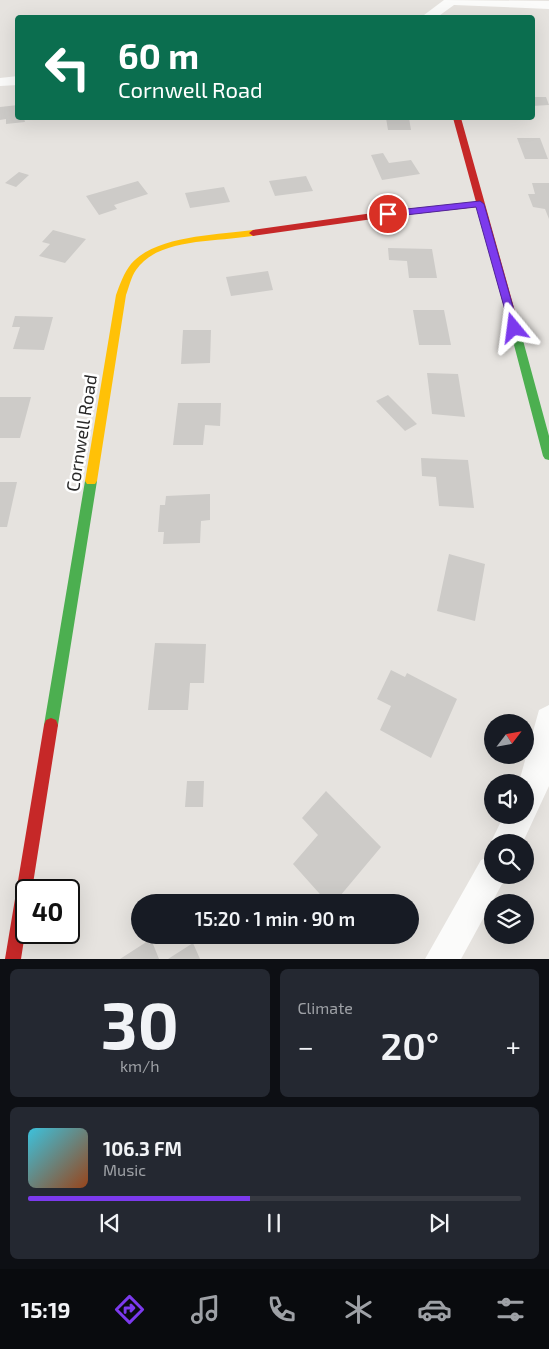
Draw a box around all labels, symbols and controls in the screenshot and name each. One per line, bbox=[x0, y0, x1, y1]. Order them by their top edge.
text: 60 m bbox=[118, 34, 199, 76]
icon: left bbox=[35, 35, 100, 100]
text: Cornwell Road bbox=[118, 76, 263, 102]
pin bbox=[367, 193, 409, 235]
icon: arrive bbox=[374, 200, 402, 228]
position arrow bbox=[487, 301, 539, 353]
street label: Cornwell Road bbox=[61, 373, 101, 493]
north arrow bbox=[484, 714, 534, 764]
map controls bbox=[484, 714, 534, 944]
button: sound bbox=[484, 774, 534, 824]
button: search bbox=[484, 834, 534, 884]
speed limit sign: 40 bbox=[15, 879, 80, 944]
button: layers bbox=[484, 894, 534, 944]
text: 15:20 · 1 min · 90 m bbox=[195, 907, 355, 930]
text: 30 bbox=[101, 984, 179, 1062]
text: Climate bbox=[298, 998, 353, 1017]
text: 20° bbox=[380, 1022, 439, 1068]
text: − bbox=[298, 1029, 314, 1063]
text: + bbox=[506, 1029, 521, 1063]
text: km/h bbox=[120, 1056, 160, 1075]
text: 106.3 FM bbox=[103, 1137, 182, 1160]
text: Music bbox=[103, 1160, 146, 1179]
icon: previous bbox=[96, 1209, 124, 1237]
icon: pause bbox=[260, 1209, 288, 1237]
icon: next bbox=[425, 1209, 453, 1237]
icon: directions bbox=[112, 1292, 147, 1327]
icon: music bbox=[188, 1292, 223, 1327]
icon: phone bbox=[264, 1292, 299, 1327]
icon: climate bbox=[341, 1292, 376, 1327]
icon: car bbox=[417, 1292, 452, 1327]
icon: filters bbox=[493, 1292, 528, 1327]
text: 15:19 bbox=[21, 1296, 70, 1322]

